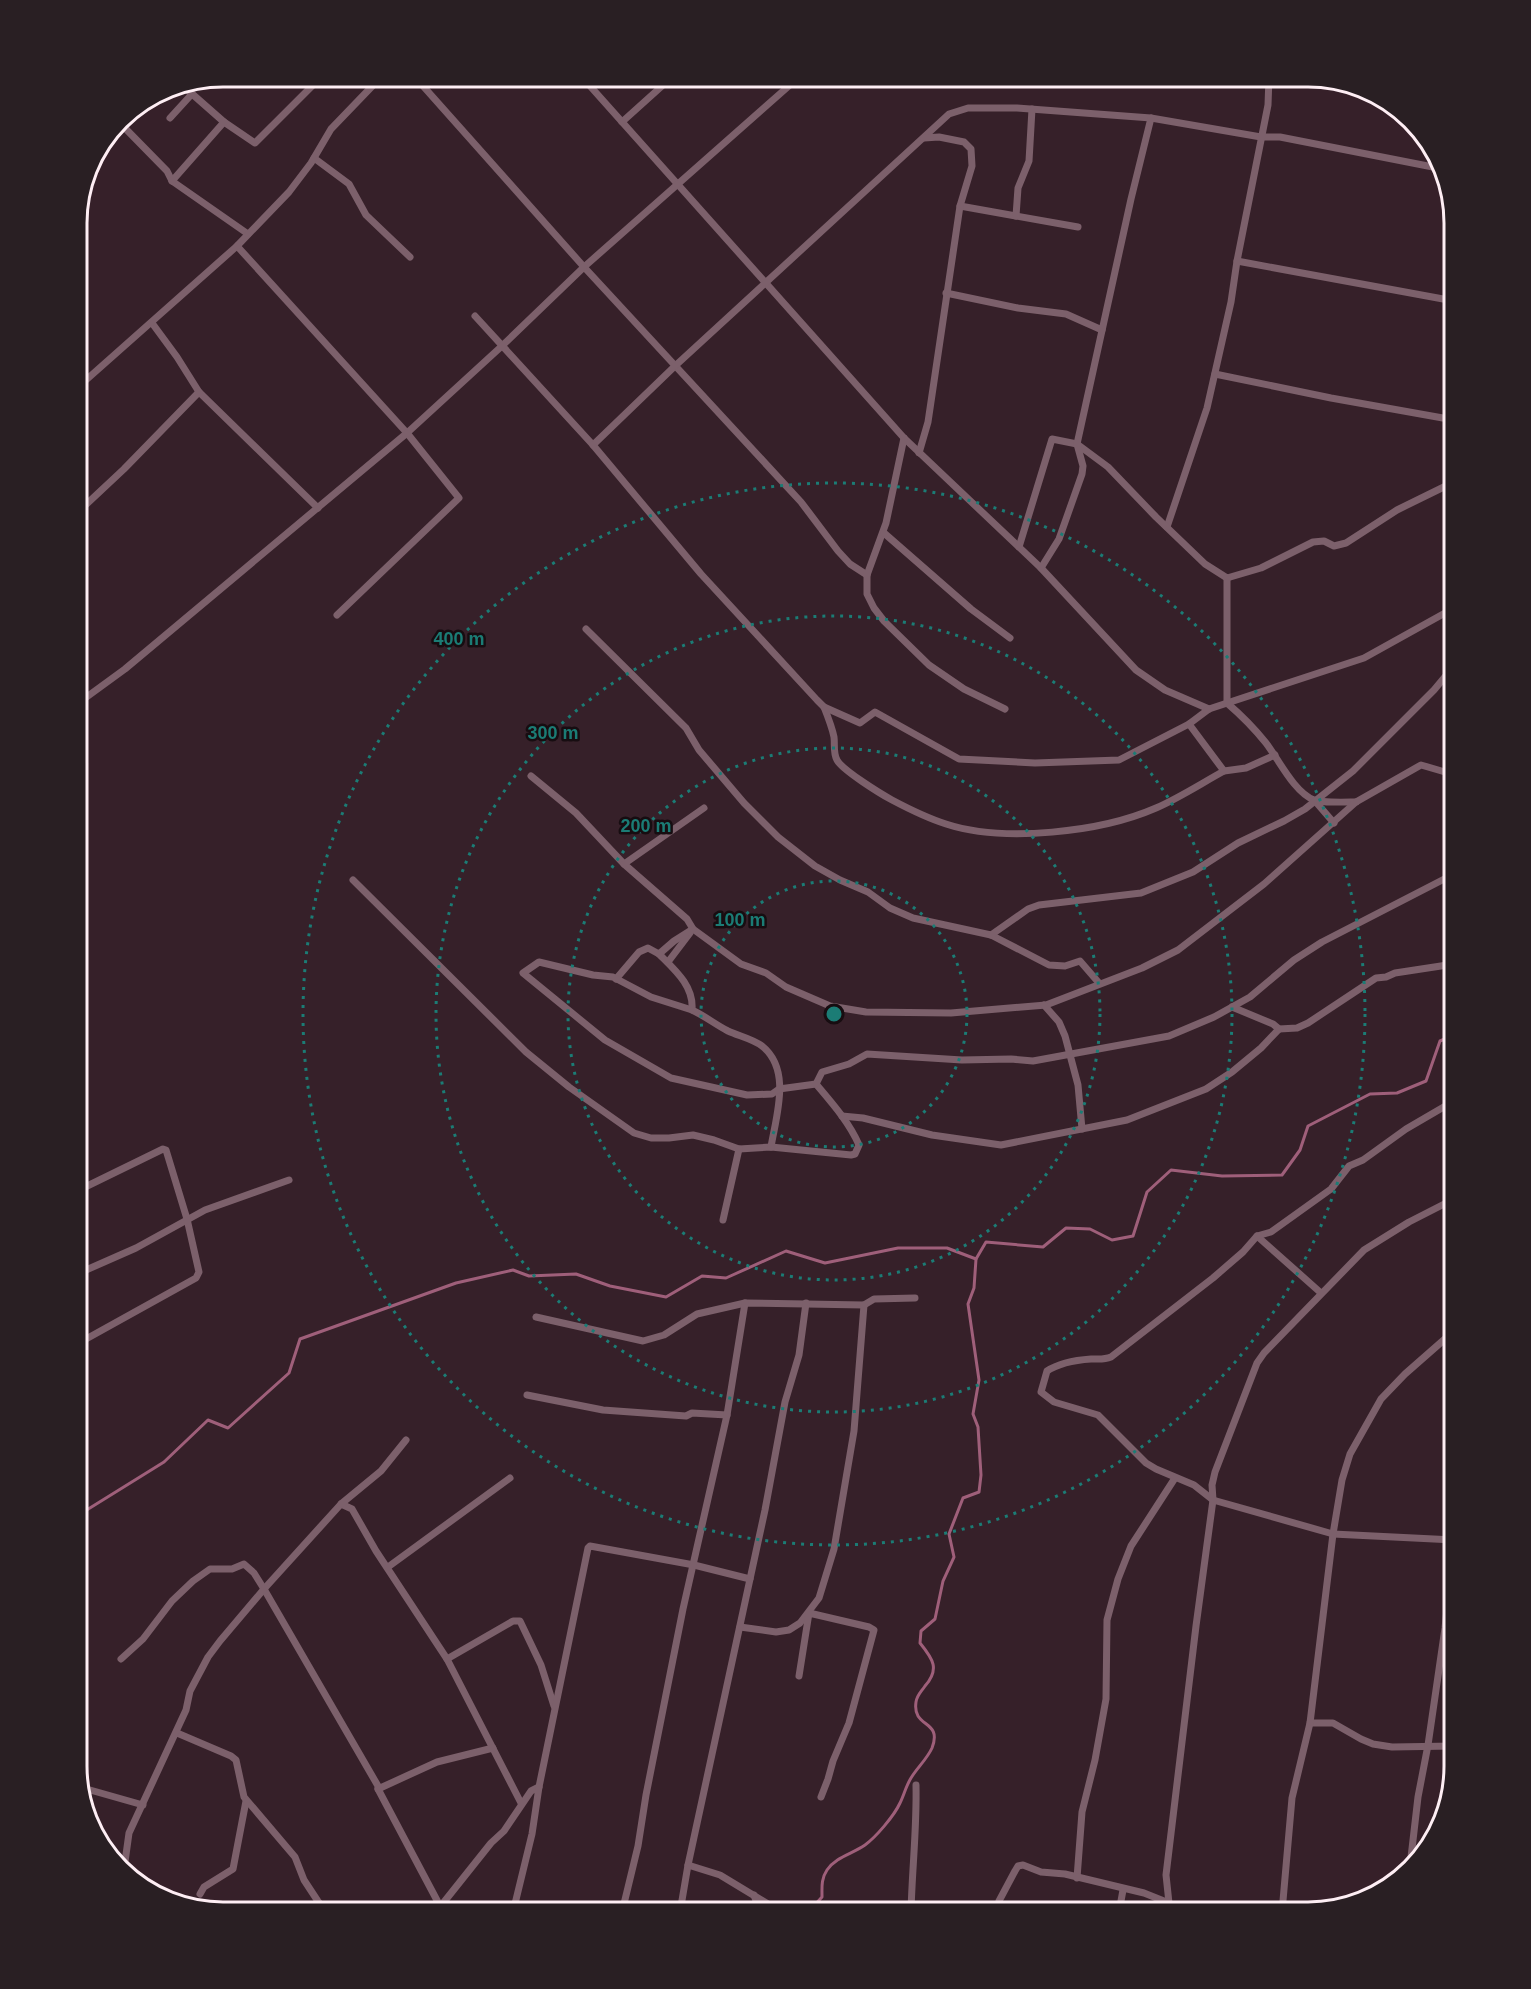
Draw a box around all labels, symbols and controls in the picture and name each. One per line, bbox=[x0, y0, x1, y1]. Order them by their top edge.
text: 400 m bbox=[433, 629, 485, 649]
text: 300 m bbox=[527, 723, 579, 743]
text: 200 m bbox=[620, 816, 672, 836]
text: 100 m bbox=[714, 910, 766, 930]
centre of rings bbox=[824, 1004, 844, 1024]

